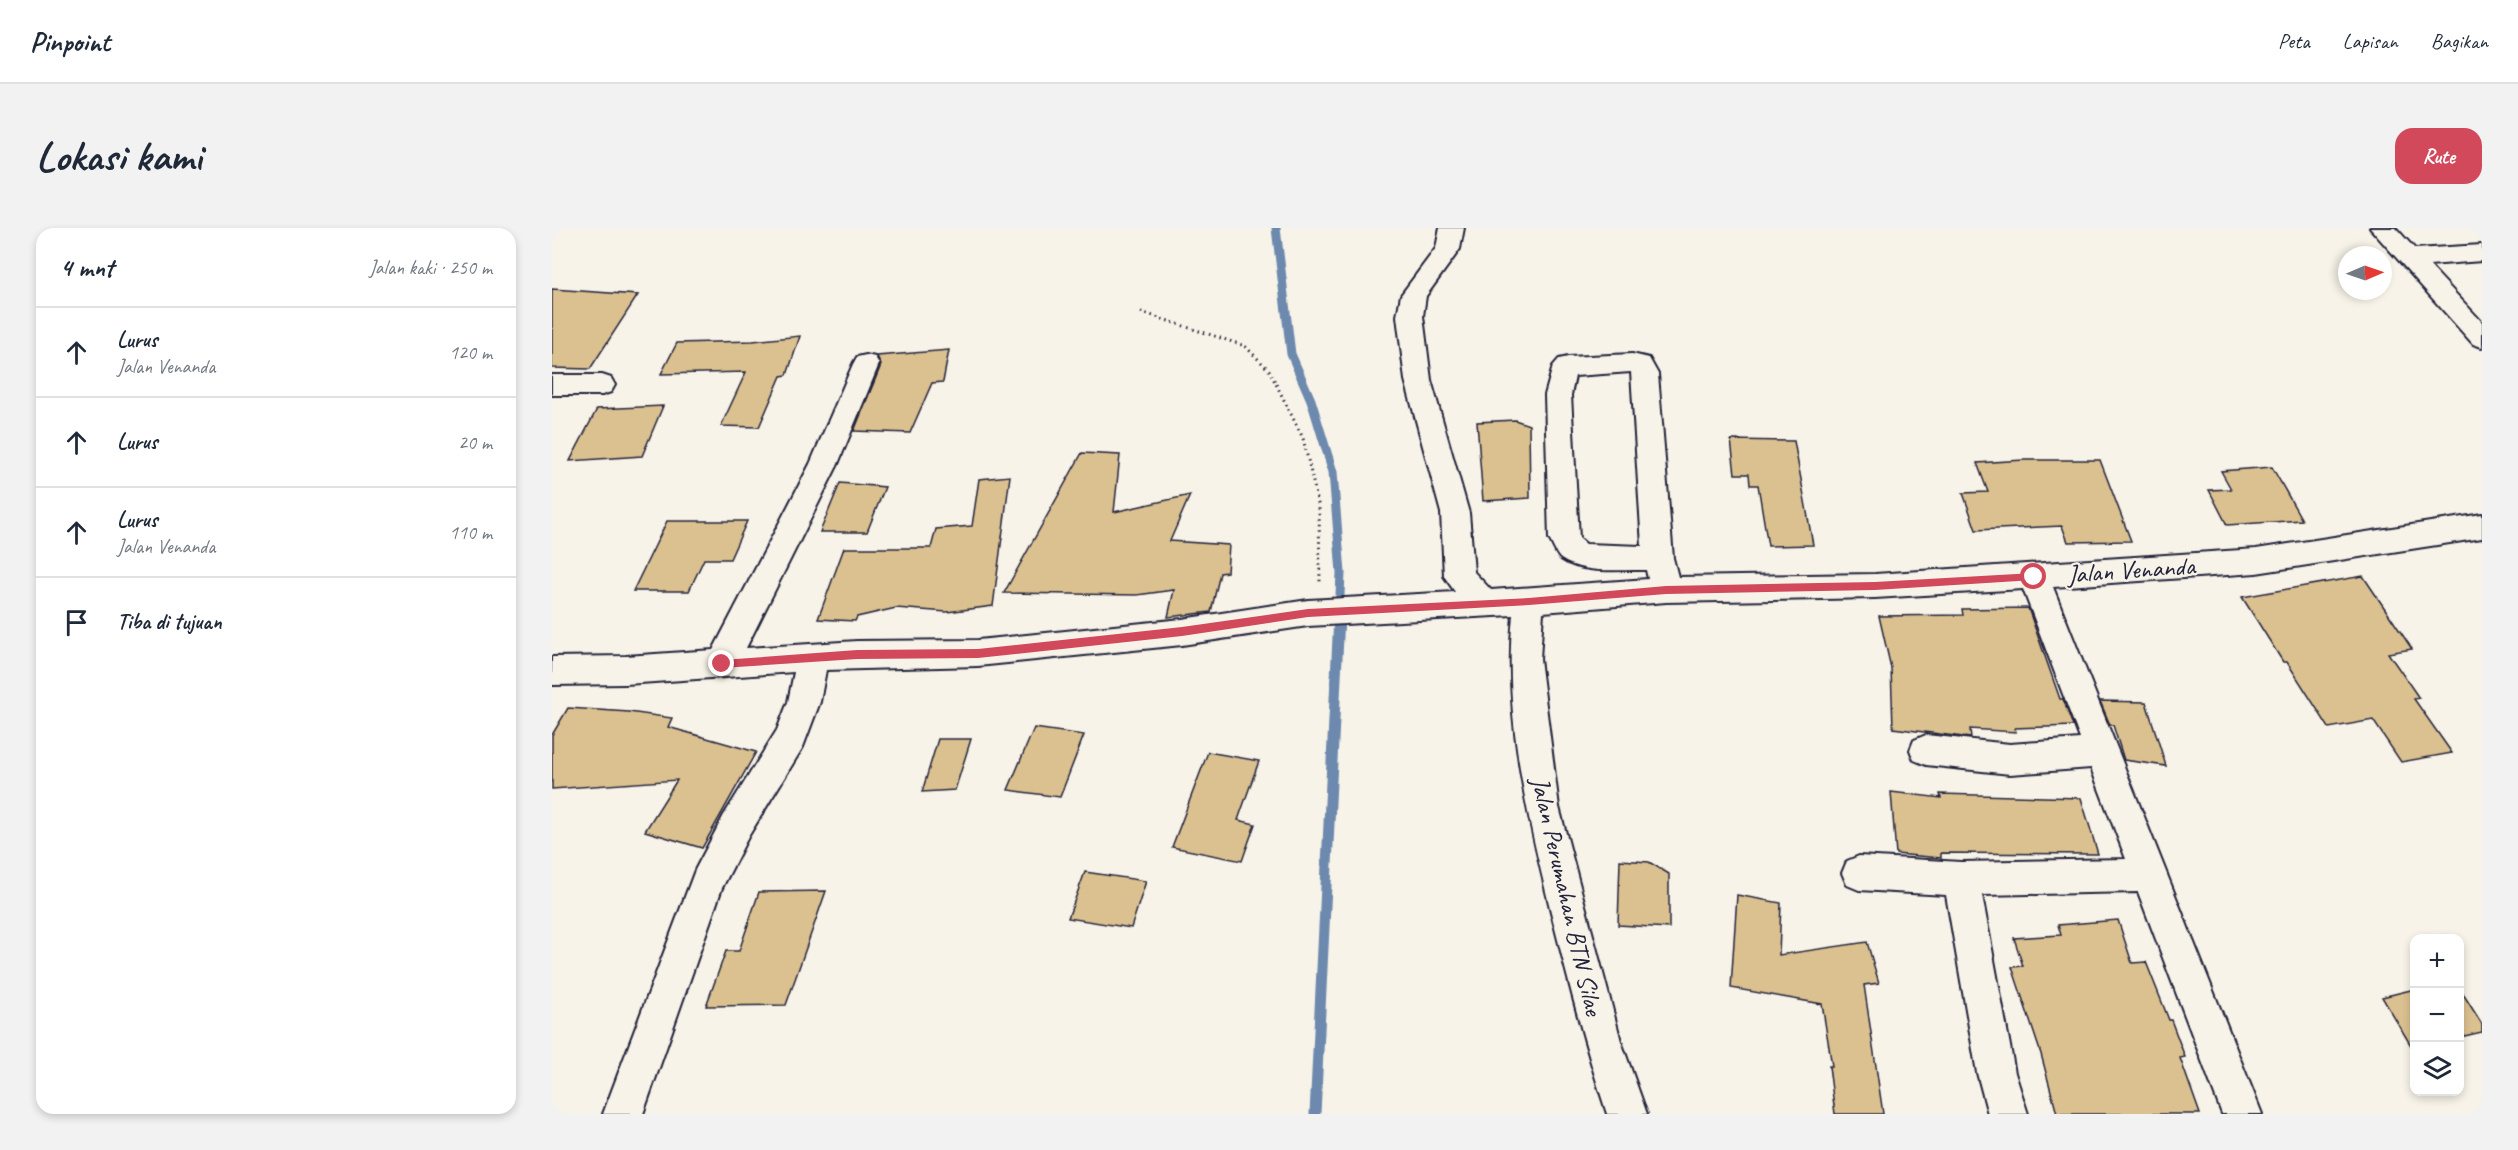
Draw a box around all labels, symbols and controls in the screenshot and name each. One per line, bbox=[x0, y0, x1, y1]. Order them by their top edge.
text: Pinpoint bbox=[30, 24, 110, 59]
text: Peta bbox=[2278, 28, 2310, 54]
text: Lapisan bbox=[2343, 28, 2398, 54]
text: Bagikan bbox=[2431, 28, 2488, 54]
button: Rute bbox=[2395, 128, 2482, 184]
text: Lokasi kami bbox=[36, 130, 202, 183]
north arrow bbox=[2338, 246, 2392, 300]
text: 4 mnt bbox=[60, 251, 113, 284]
text: Jalan kaki · 250 m bbox=[369, 255, 492, 280]
text: Lurus bbox=[117, 326, 157, 354]
icon: ahead bbox=[60, 336, 93, 369]
text: 120 m bbox=[449, 340, 492, 365]
text: Jalan Venanda bbox=[117, 354, 215, 379]
icon: ahead bbox=[60, 426, 93, 459]
text: Lurus bbox=[117, 428, 157, 456]
text: 20 m bbox=[458, 430, 492, 455]
text: Lurus bbox=[117, 506, 157, 534]
icon: ahead bbox=[60, 516, 93, 549]
text: 110 m bbox=[449, 520, 492, 545]
text: Jalan Venanda bbox=[117, 534, 215, 559]
street label: Jalan Venanda bbox=[2064, 549, 2197, 591]
route start bbox=[2020, 563, 2046, 589]
icon: arrive bbox=[60, 606, 93, 639]
text: Tiba di tujuan bbox=[117, 608, 222, 636]
route end bbox=[708, 650, 734, 676]
street label: Jalan Perumahan BTN Silae bbox=[1523, 772, 1611, 1020]
map controls bbox=[2410, 934, 2464, 1096]
button: + bbox=[2410, 934, 2464, 988]
button: − bbox=[2410, 988, 2464, 1042]
button: layers bbox=[2410, 1042, 2464, 1096]

